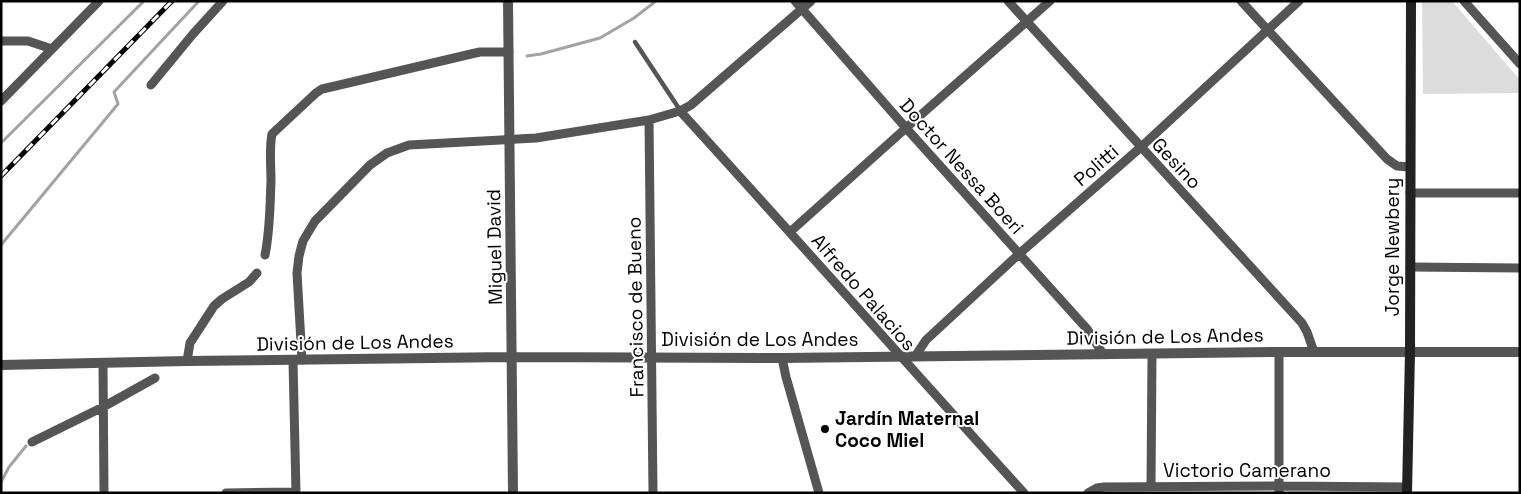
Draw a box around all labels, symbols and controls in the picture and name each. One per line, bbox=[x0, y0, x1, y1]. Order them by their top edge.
street label: Doctor Nessa Boeri bbox=[894, 93, 1029, 240]
street label: Gesino bbox=[1146, 132, 1207, 194]
street label: Politti bbox=[1069, 139, 1124, 192]
street label: Jorge Newbery bbox=[1380, 178, 1405, 316]
street label: Miguel David bbox=[481, 189, 508, 305]
street label: Francisco de Bueno bbox=[621, 216, 650, 398]
street label: Alfredo Palacios bbox=[806, 229, 921, 356]
street label: División de Los Andes bbox=[1066, 322, 1264, 351]
street label: División de Los Andes bbox=[661, 327, 859, 352]
street label: División de Los Andes bbox=[256, 328, 454, 357]
place label: Jardín Maternal Coco Miel bbox=[835, 406, 979, 453]
marker: Jardín Maternal Coco Miel bbox=[819, 423, 831, 435]
street label: Victorio Camerano bbox=[1163, 458, 1331, 483]

